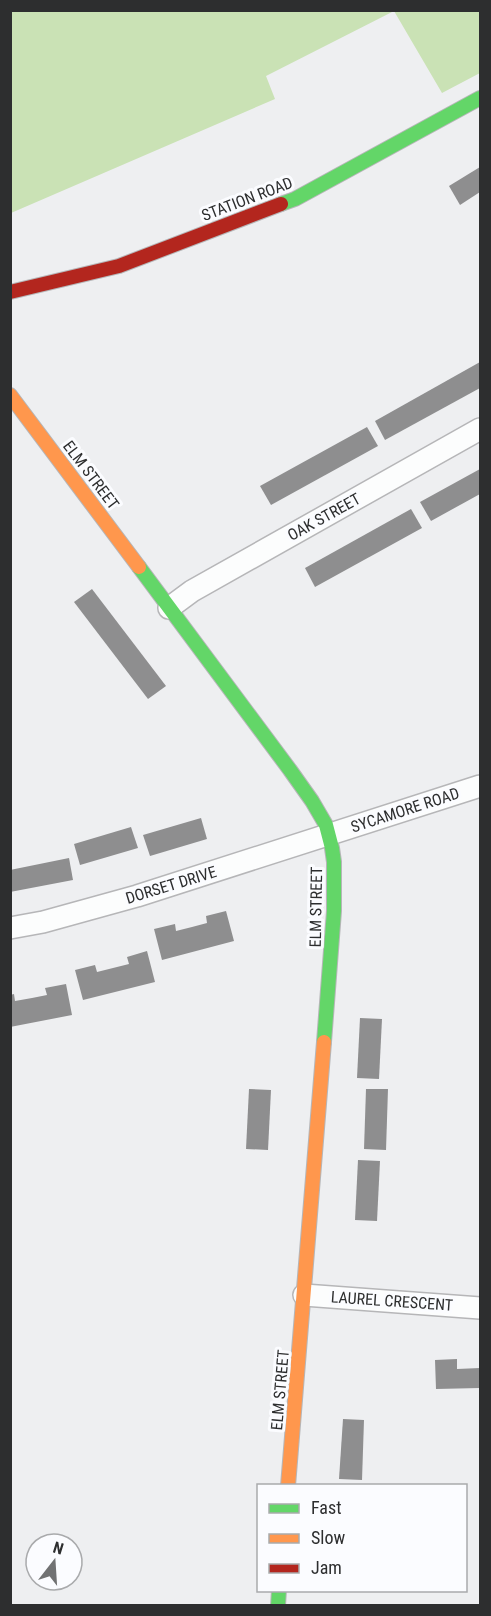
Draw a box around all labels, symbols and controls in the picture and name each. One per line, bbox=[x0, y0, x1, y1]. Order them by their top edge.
street label: STATION ROAD bbox=[199, 173, 295, 225]
street label: ELM STREET bbox=[59, 437, 123, 513]
street label: OAK STREET bbox=[284, 489, 364, 545]
street label: SYCAMORE ROAD bbox=[348, 784, 462, 836]
street label: DORSET DRIVE bbox=[123, 862, 219, 908]
street label: ELM STREET bbox=[306, 866, 326, 948]
street label: LAUREL CRESCENT bbox=[330, 1287, 454, 1315]
street label: ELM STREET bbox=[267, 1349, 293, 1431]
legend bbox=[257, 1484, 467, 1592]
text: Fast bbox=[311, 1497, 342, 1518]
text: Slow bbox=[311, 1527, 346, 1548]
north arrow bbox=[24, 1532, 84, 1592]
text: N bbox=[51, 1538, 66, 1559]
text: Jam bbox=[311, 1557, 342, 1578]

